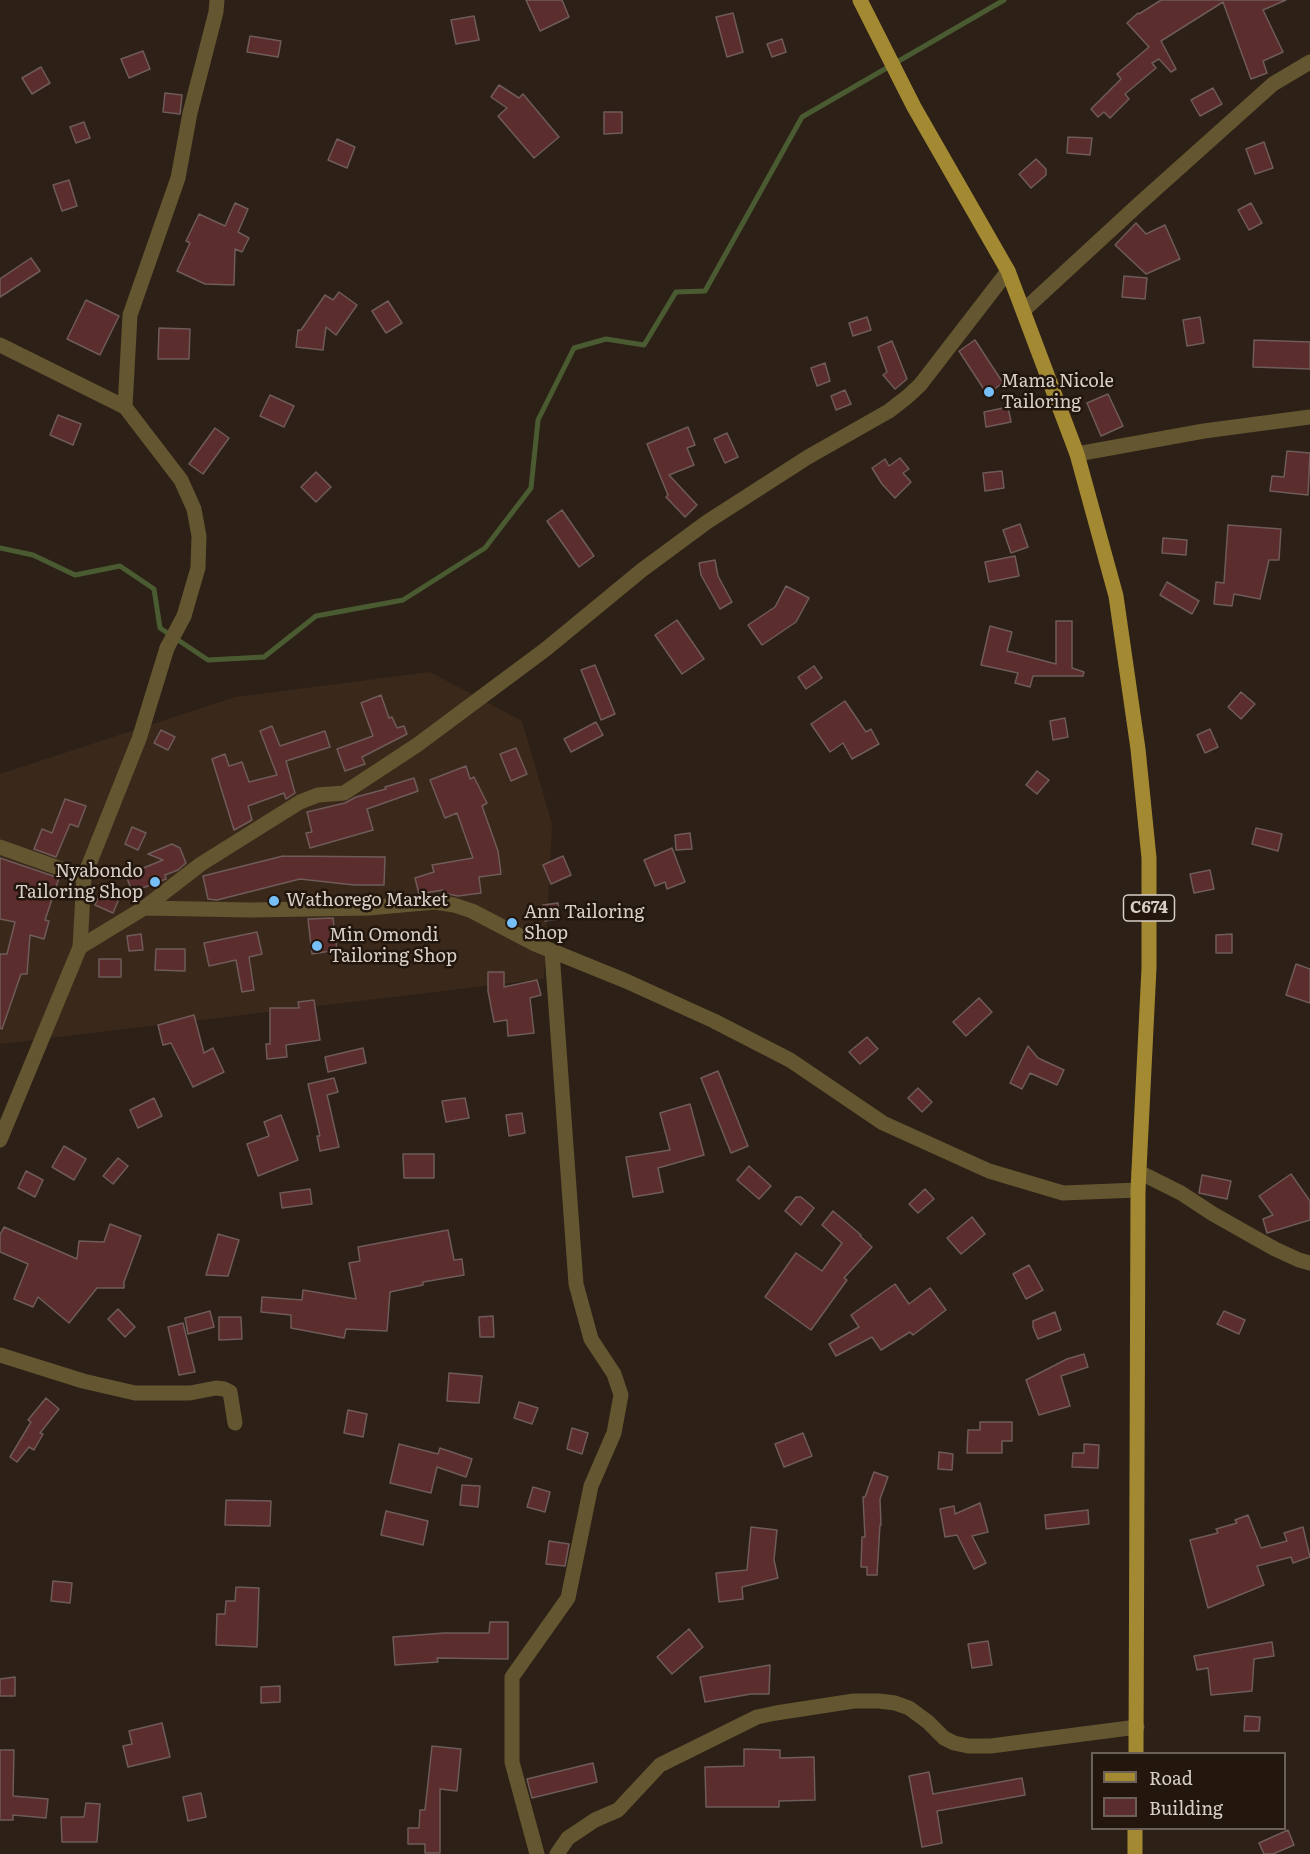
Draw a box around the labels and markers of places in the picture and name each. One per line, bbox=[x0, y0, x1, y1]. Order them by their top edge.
place label: Mama Nicole Tailoring bbox=[1001, 371, 1114, 413]
marker: Mama Nicole Tailoring bbox=[982, 385, 996, 399]
place label: Nyabondo Tailoring Shop bbox=[15, 861, 143, 904]
marker: Nyabondo Tailoring Shop bbox=[148, 875, 162, 889]
place label: Wathorego Market bbox=[286, 890, 448, 912]
marker: Wathorego Market bbox=[267, 894, 281, 908]
place label: Ann Tailoring Shop bbox=[524, 902, 645, 944]
marker: Ann Tailoring Shop bbox=[505, 916, 519, 930]
place label: Min Omondi Tailoring Shop bbox=[329, 925, 457, 968]
marker: Min Omondi Tailoring Shop bbox=[310, 939, 324, 953]

